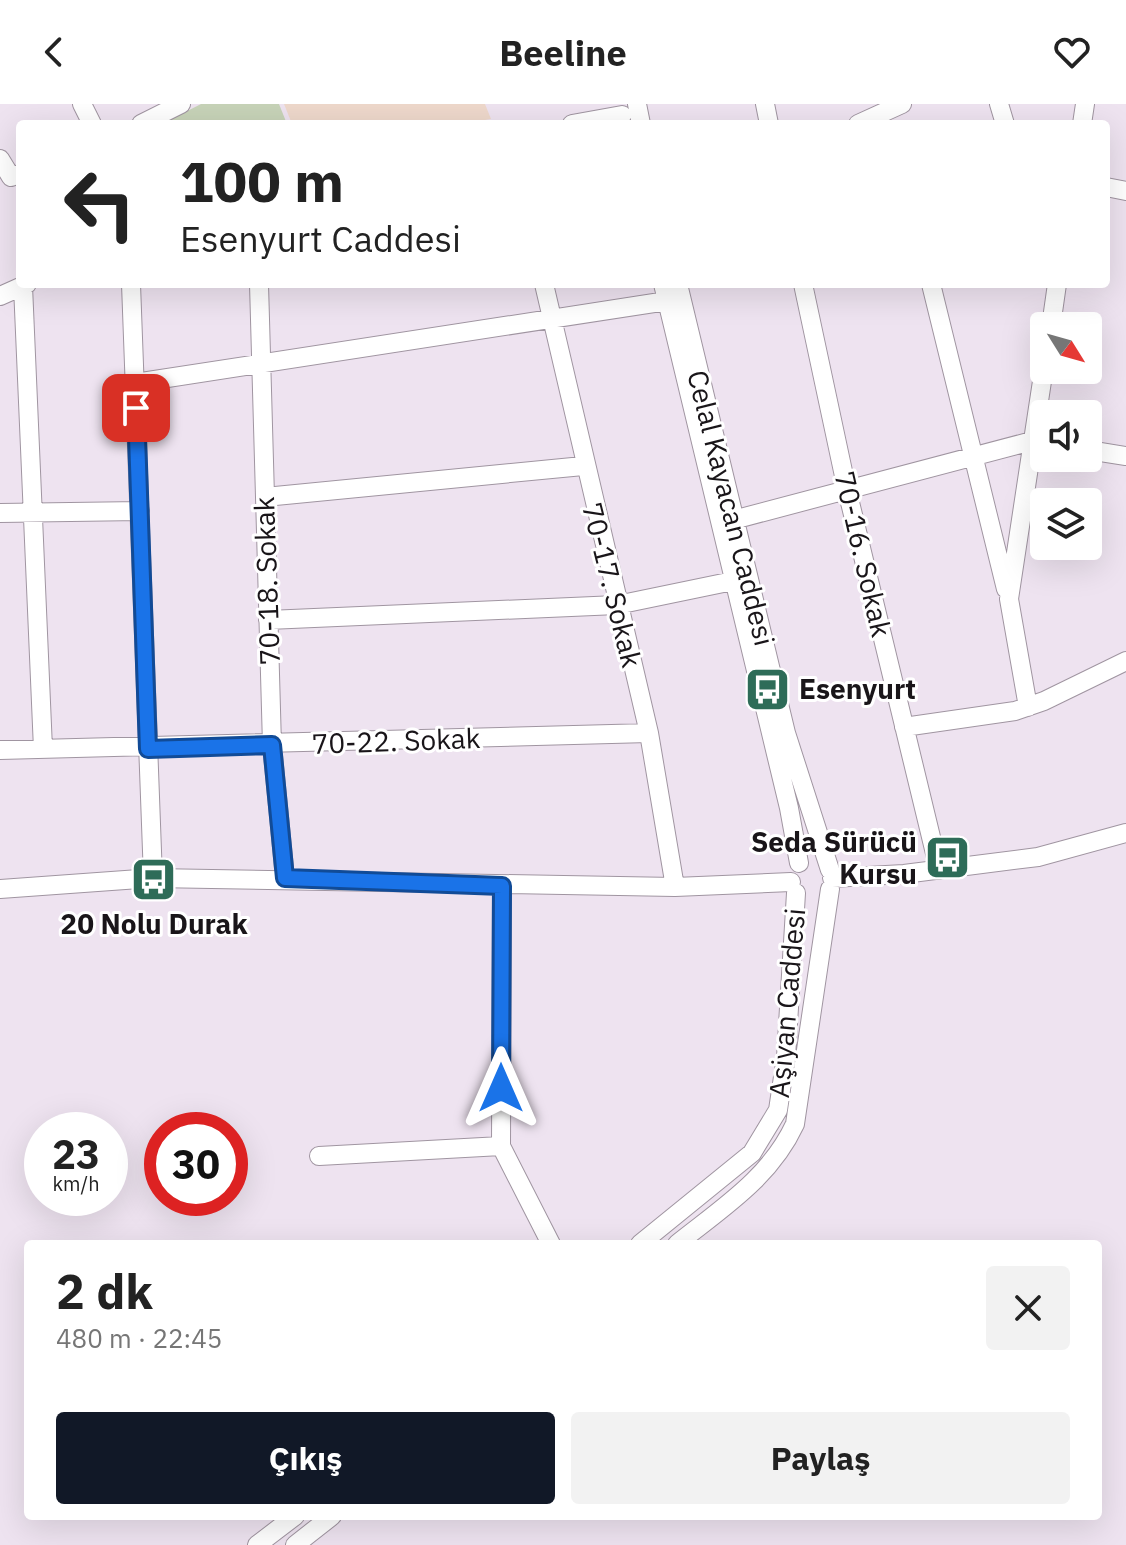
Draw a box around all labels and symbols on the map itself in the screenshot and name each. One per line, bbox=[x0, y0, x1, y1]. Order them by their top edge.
north arrow bbox=[1030, 312, 1102, 384]
street label: Celal Kayacan Caddesi bbox=[679, 366, 784, 649]
pin bbox=[102, 374, 170, 442]
street label: 70-16. Sokak bbox=[826, 467, 901, 641]
street label: 70-18. Sokak bbox=[245, 496, 288, 666]
street label: 70-17. Sokak bbox=[574, 498, 651, 672]
bus stop icon: Esenyurt bbox=[744, 665, 792, 713]
place label: Esenyurt bbox=[799, 670, 916, 707]
street label: 70-22. Sokak bbox=[311, 719, 481, 762]
place label: Seda Sürücü Kursu bbox=[751, 823, 917, 892]
bus stop icon: Seda Sürücü Kursu bbox=[924, 834, 972, 882]
bus stop icon: 20 Nolu Durak bbox=[130, 855, 178, 903]
place label: 20 Nolu Durak bbox=[60, 905, 248, 942]
street label: Aşiyan Caddesi bbox=[760, 906, 813, 1099]
position arrow bbox=[459, 1046, 543, 1130]
speed limit sign: 30 bbox=[144, 1112, 248, 1216]

